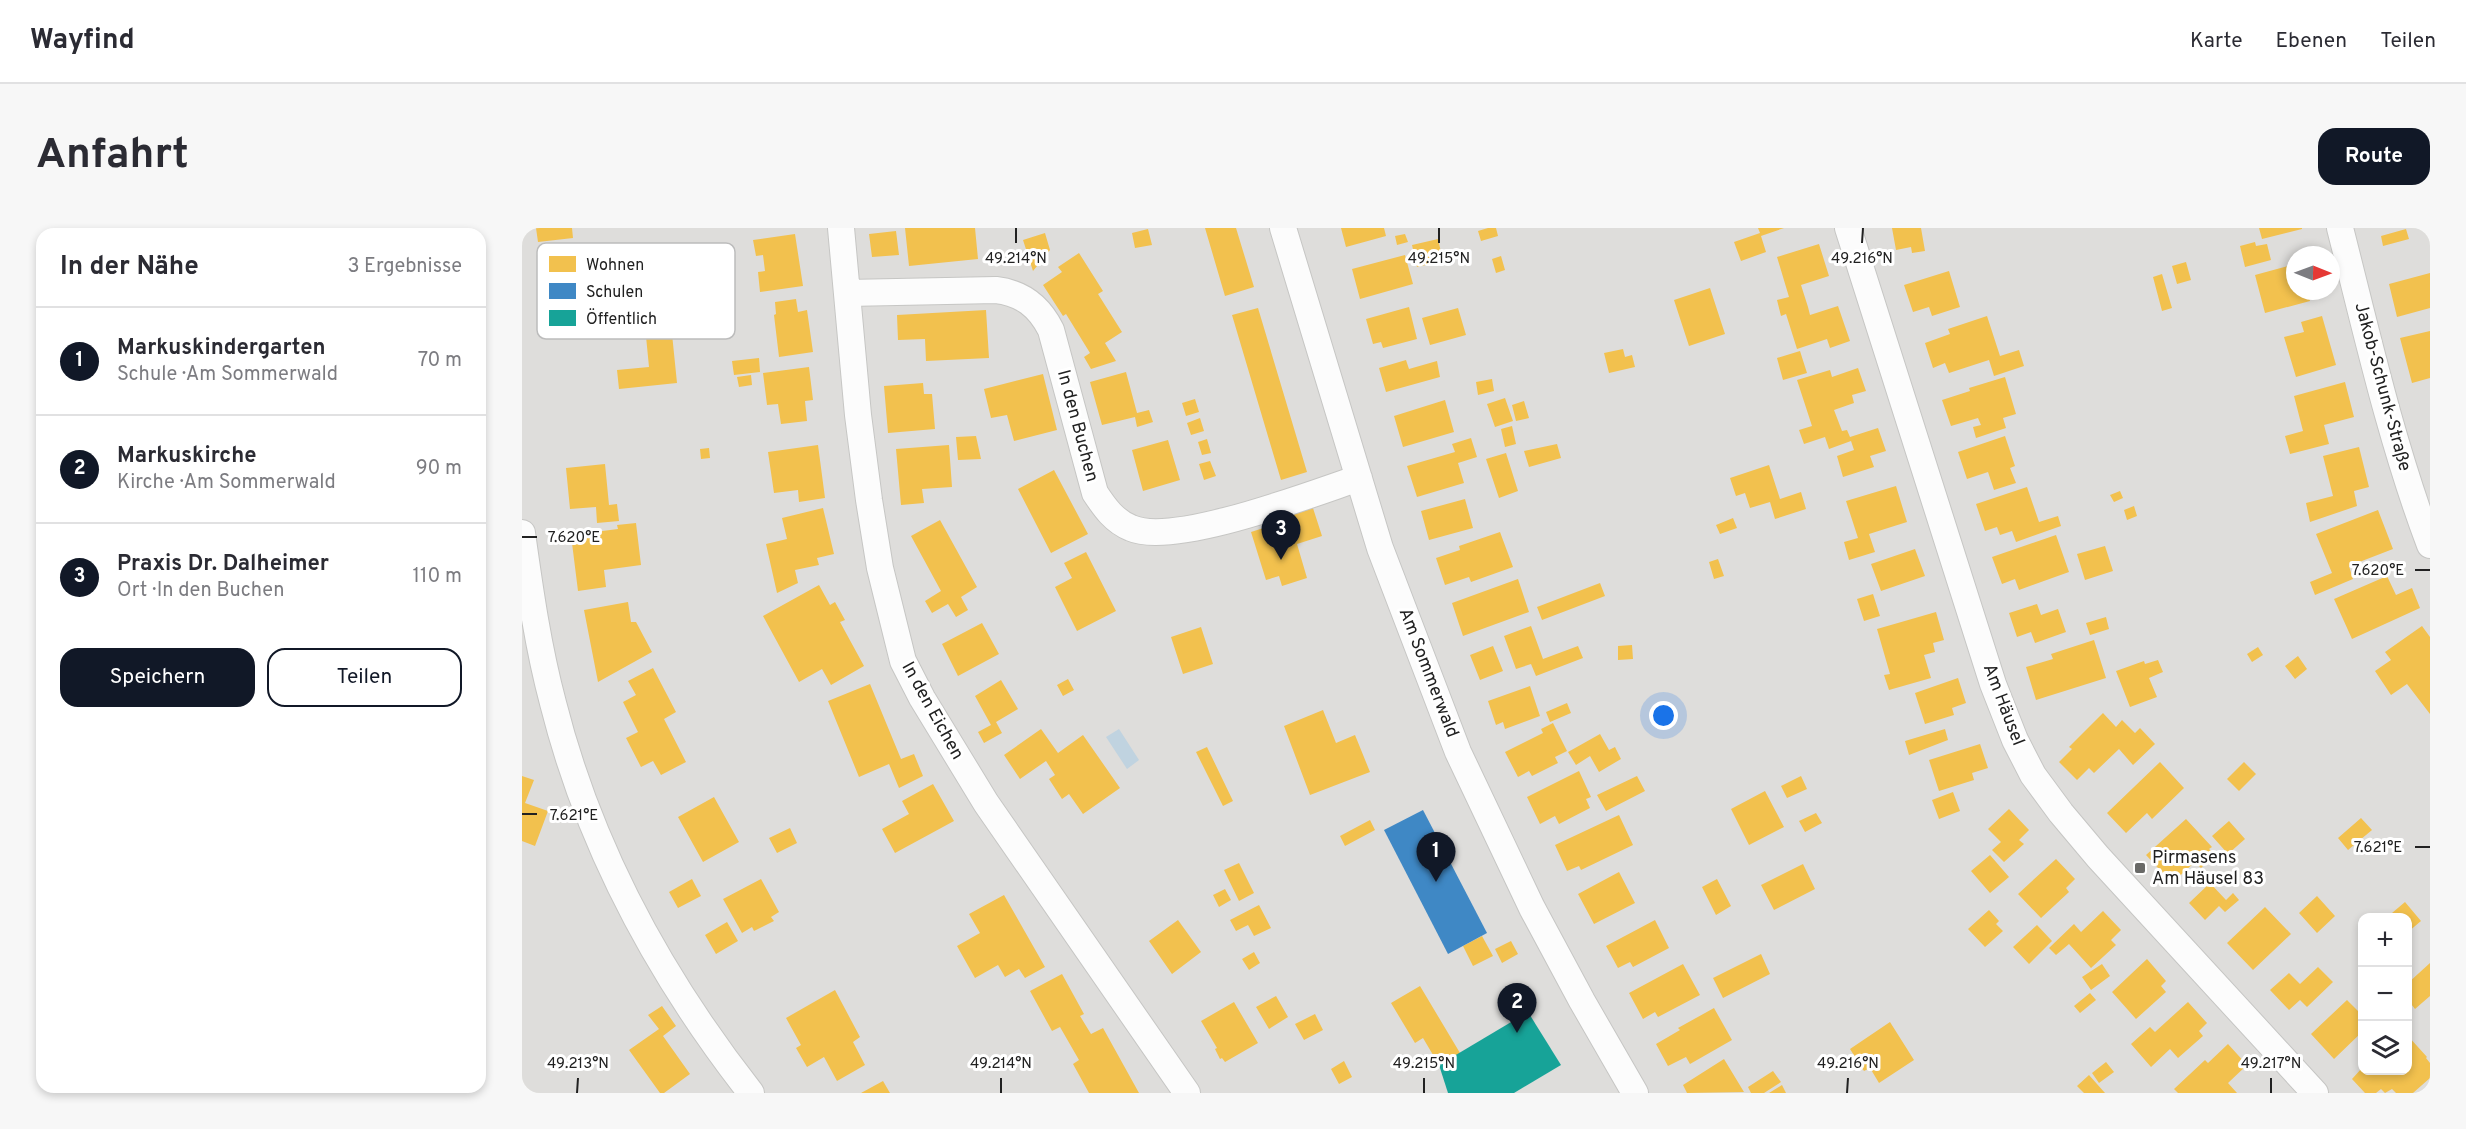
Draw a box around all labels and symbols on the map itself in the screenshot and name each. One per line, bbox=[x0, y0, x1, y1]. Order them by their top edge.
legend bbox=[537, 243, 735, 339]
north arrow bbox=[2286, 246, 2340, 300]
text: 49.214°N bbox=[985, 250, 1047, 269]
text: 49.215°N bbox=[1408, 250, 1470, 269]
text: 49.216°N bbox=[1831, 250, 1893, 269]
text: Wohnen bbox=[586, 256, 644, 276]
text: Schulen bbox=[586, 283, 643, 303]
street label: Jakob-Schunk-Straße bbox=[2348, 300, 2416, 474]
text: Öffentlich bbox=[586, 308, 657, 330]
street label: In den Buchen bbox=[1051, 367, 1103, 485]
pin: 3 bbox=[1262, 510, 1300, 560]
text: 7.620°E bbox=[548, 529, 600, 548]
text: 7.620°E bbox=[2352, 562, 2404, 581]
street label: Am Sommerwald bbox=[1393, 605, 1463, 741]
street label: In den Eichen bbox=[896, 658, 968, 764]
street label: Am Häusel bbox=[1977, 661, 2029, 749]
your location bbox=[1649, 701, 1678, 730]
text: 7.621°E bbox=[550, 807, 598, 826]
pin: 1 bbox=[1416, 832, 1456, 882]
text: 7.621°E bbox=[2354, 839, 2402, 858]
place label: Pirmasens Am Häusel 83 bbox=[2152, 847, 2264, 891]
marker: Pirmasens Am Häusel 83 bbox=[2133, 861, 2147, 875]
pin: 2 bbox=[1498, 984, 1536, 1033]
text: 49.213°N bbox=[547, 1055, 609, 1074]
text: 49.214°N bbox=[970, 1055, 1032, 1074]
text: 49.215°N bbox=[1393, 1055, 1455, 1074]
text: 49.216°N bbox=[1817, 1055, 1879, 1074]
text: 49.217°N bbox=[2241, 1055, 2301, 1074]

